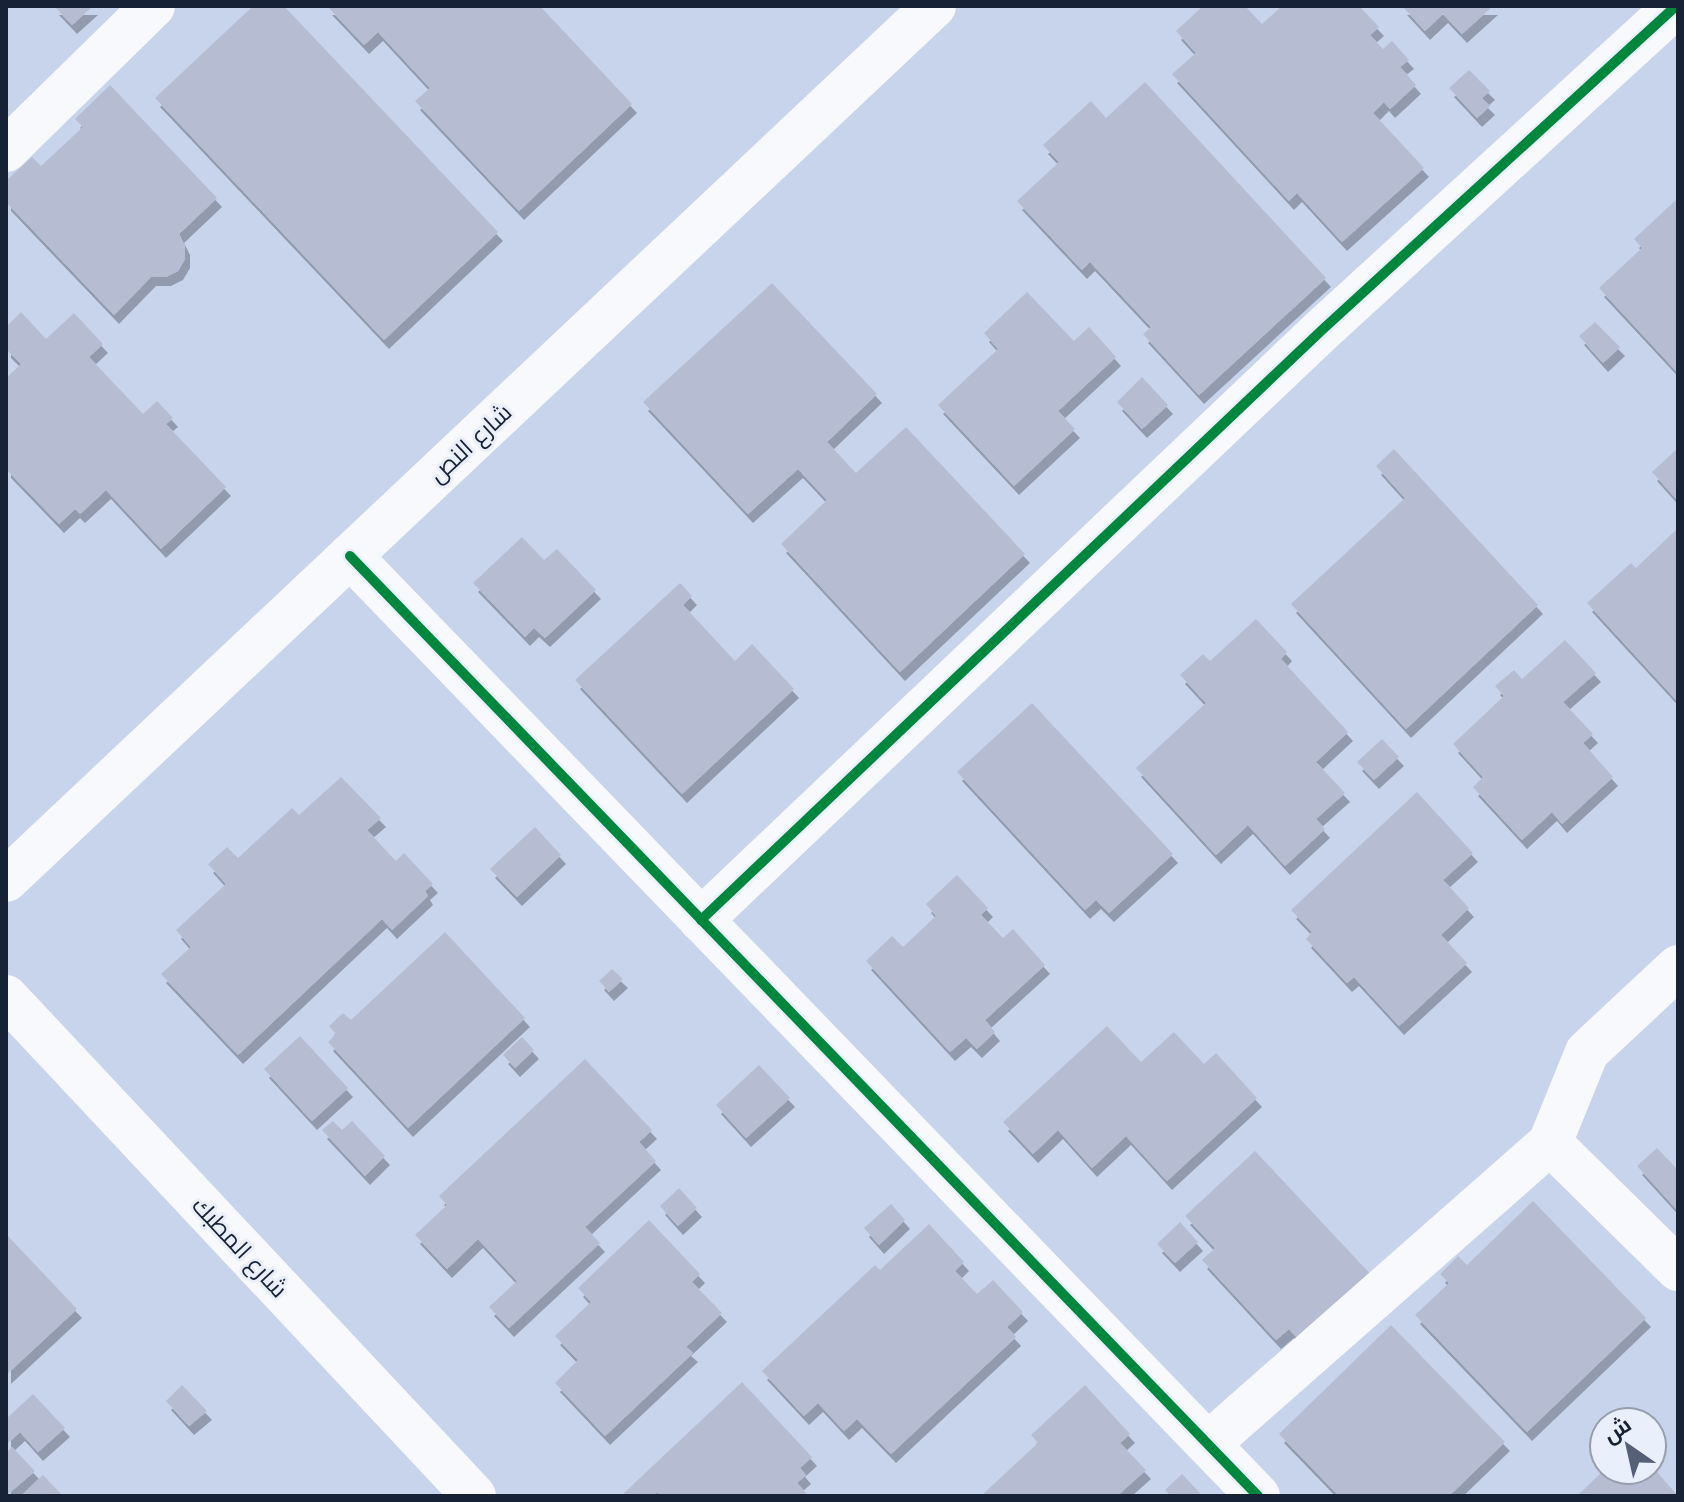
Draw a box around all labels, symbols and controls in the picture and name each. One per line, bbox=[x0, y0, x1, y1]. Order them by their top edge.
street label: شارع النص bbox=[421, 396, 519, 490]
street label: شارع المطبك bbox=[185, 1189, 295, 1305]
north arrow bbox=[1588, 1406, 1668, 1486]
text: ش bbox=[1597, 1409, 1637, 1451]

